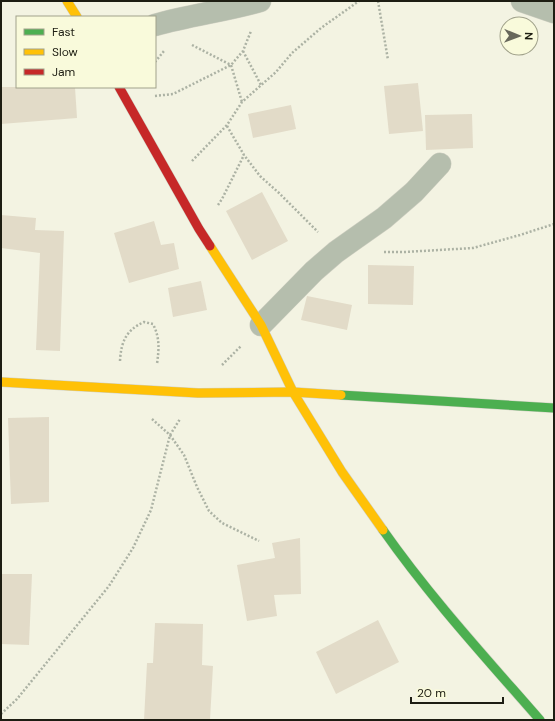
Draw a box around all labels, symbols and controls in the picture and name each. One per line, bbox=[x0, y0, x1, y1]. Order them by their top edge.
legend bbox=[16, 16, 156, 88]
north arrow bbox=[499, 16, 539, 56]
text: Fast bbox=[52, 24, 75, 40]
text: N bbox=[522, 32, 536, 40]
text: Slow bbox=[52, 44, 78, 60]
text: Jam bbox=[52, 64, 75, 80]
scale bar bbox=[411, 679, 503, 705]
text: 20 m bbox=[417, 685, 446, 701]

